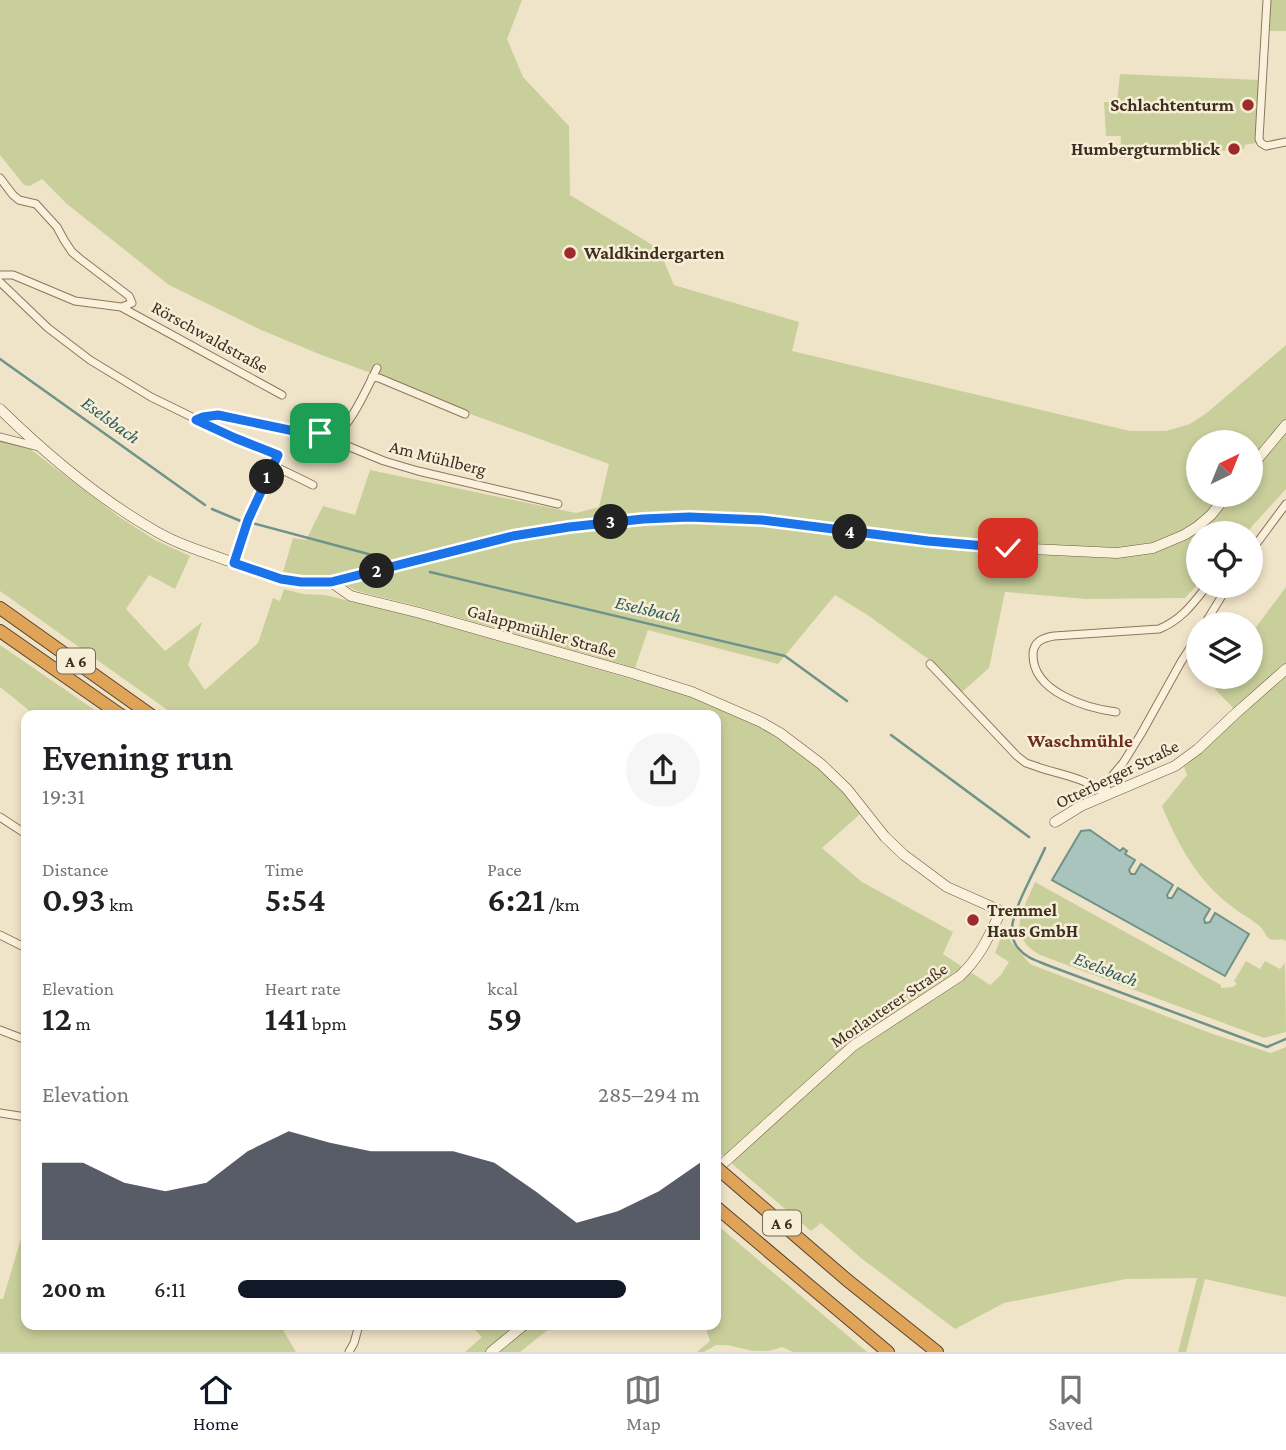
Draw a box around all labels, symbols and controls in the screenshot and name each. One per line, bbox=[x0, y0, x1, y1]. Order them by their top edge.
place label: Schlachtenturm bbox=[1110, 95, 1235, 115]
marker: Schlachtenturm bbox=[1240, 97, 1256, 113]
place label: Humbergturmblick bbox=[1071, 139, 1220, 159]
marker: Humbergturmblick bbox=[1226, 141, 1242, 157]
place label: Waldkindergarten bbox=[583, 243, 725, 263]
marker: Waldkindergarten bbox=[562, 245, 578, 261]
street label: Rörschwaldstraße bbox=[148, 297, 272, 377]
water label: Eselsbach bbox=[78, 392, 144, 448]
pin bbox=[290, 403, 350, 463]
icon: arrive bbox=[301, 414, 339, 452]
north arrow bbox=[1186, 430, 1264, 508]
map controls bbox=[1186, 430, 1263, 689]
street label: Am Mühlberg bbox=[388, 436, 489, 480]
pin: 1 bbox=[250, 460, 284, 494]
text: 1 bbox=[263, 466, 270, 487]
pin: 3 bbox=[594, 504, 628, 540]
text: 3 bbox=[606, 511, 615, 532]
pin: 4 bbox=[832, 514, 868, 550]
pin bbox=[978, 518, 1038, 578]
text: 4 bbox=[844, 521, 855, 542]
button: locate bbox=[1186, 521, 1263, 598]
icon: check bbox=[989, 529, 1027, 567]
pin: 2 bbox=[360, 554, 394, 588]
text: 2 bbox=[372, 560, 381, 581]
water label: Eselsbach bbox=[613, 591, 683, 627]
street label: Galappmühler Straße bbox=[465, 600, 619, 662]
button: layers bbox=[1186, 612, 1263, 689]
road number: A 6 bbox=[57, 648, 95, 674]
district label: Waschmühle bbox=[1026, 730, 1133, 751]
button: share bbox=[626, 733, 700, 807]
text: Evening run bbox=[42, 736, 233, 778]
street label: Otterberger Straße bbox=[1052, 736, 1182, 812]
text: 19:31 bbox=[42, 783, 85, 809]
text: Distance bbox=[42, 859, 108, 880]
text: Time bbox=[265, 859, 304, 880]
text: Pace bbox=[487, 859, 522, 880]
text: 0.93 bbox=[42, 880, 106, 919]
text: 5:54 bbox=[265, 880, 326, 919]
text: 6:21 bbox=[487, 880, 545, 919]
text: km bbox=[106, 894, 134, 915]
text: /km bbox=[545, 894, 580, 915]
place label: Tremmel Haus GmbH bbox=[987, 900, 1078, 941]
marker: Tremmel Haus GmbH bbox=[965, 912, 981, 928]
water label: Eselsbach bbox=[1071, 947, 1141, 991]
street label: Morlauterer Straße bbox=[827, 958, 951, 1052]
text: Elevation bbox=[42, 978, 114, 999]
text: Heart rate bbox=[265, 978, 341, 999]
text: kcal bbox=[487, 978, 518, 999]
text: 12 bbox=[42, 999, 72, 1038]
text: 141 bbox=[265, 999, 308, 1038]
text: 59 bbox=[487, 999, 522, 1038]
text: m bbox=[72, 1013, 91, 1034]
text: bpm bbox=[308, 1013, 347, 1034]
text: Elevation bbox=[42, 1081, 129, 1107]
text: 285–294 m bbox=[598, 1081, 700, 1107]
road number: A 6 bbox=[763, 1210, 801, 1236]
text: 200 m bbox=[42, 1276, 106, 1302]
text: 6:11 bbox=[154, 1276, 186, 1302]
tab: Home bbox=[193, 1371, 239, 1434]
tab: Map bbox=[624, 1371, 662, 1434]
tab: Saved bbox=[1048, 1371, 1093, 1434]

